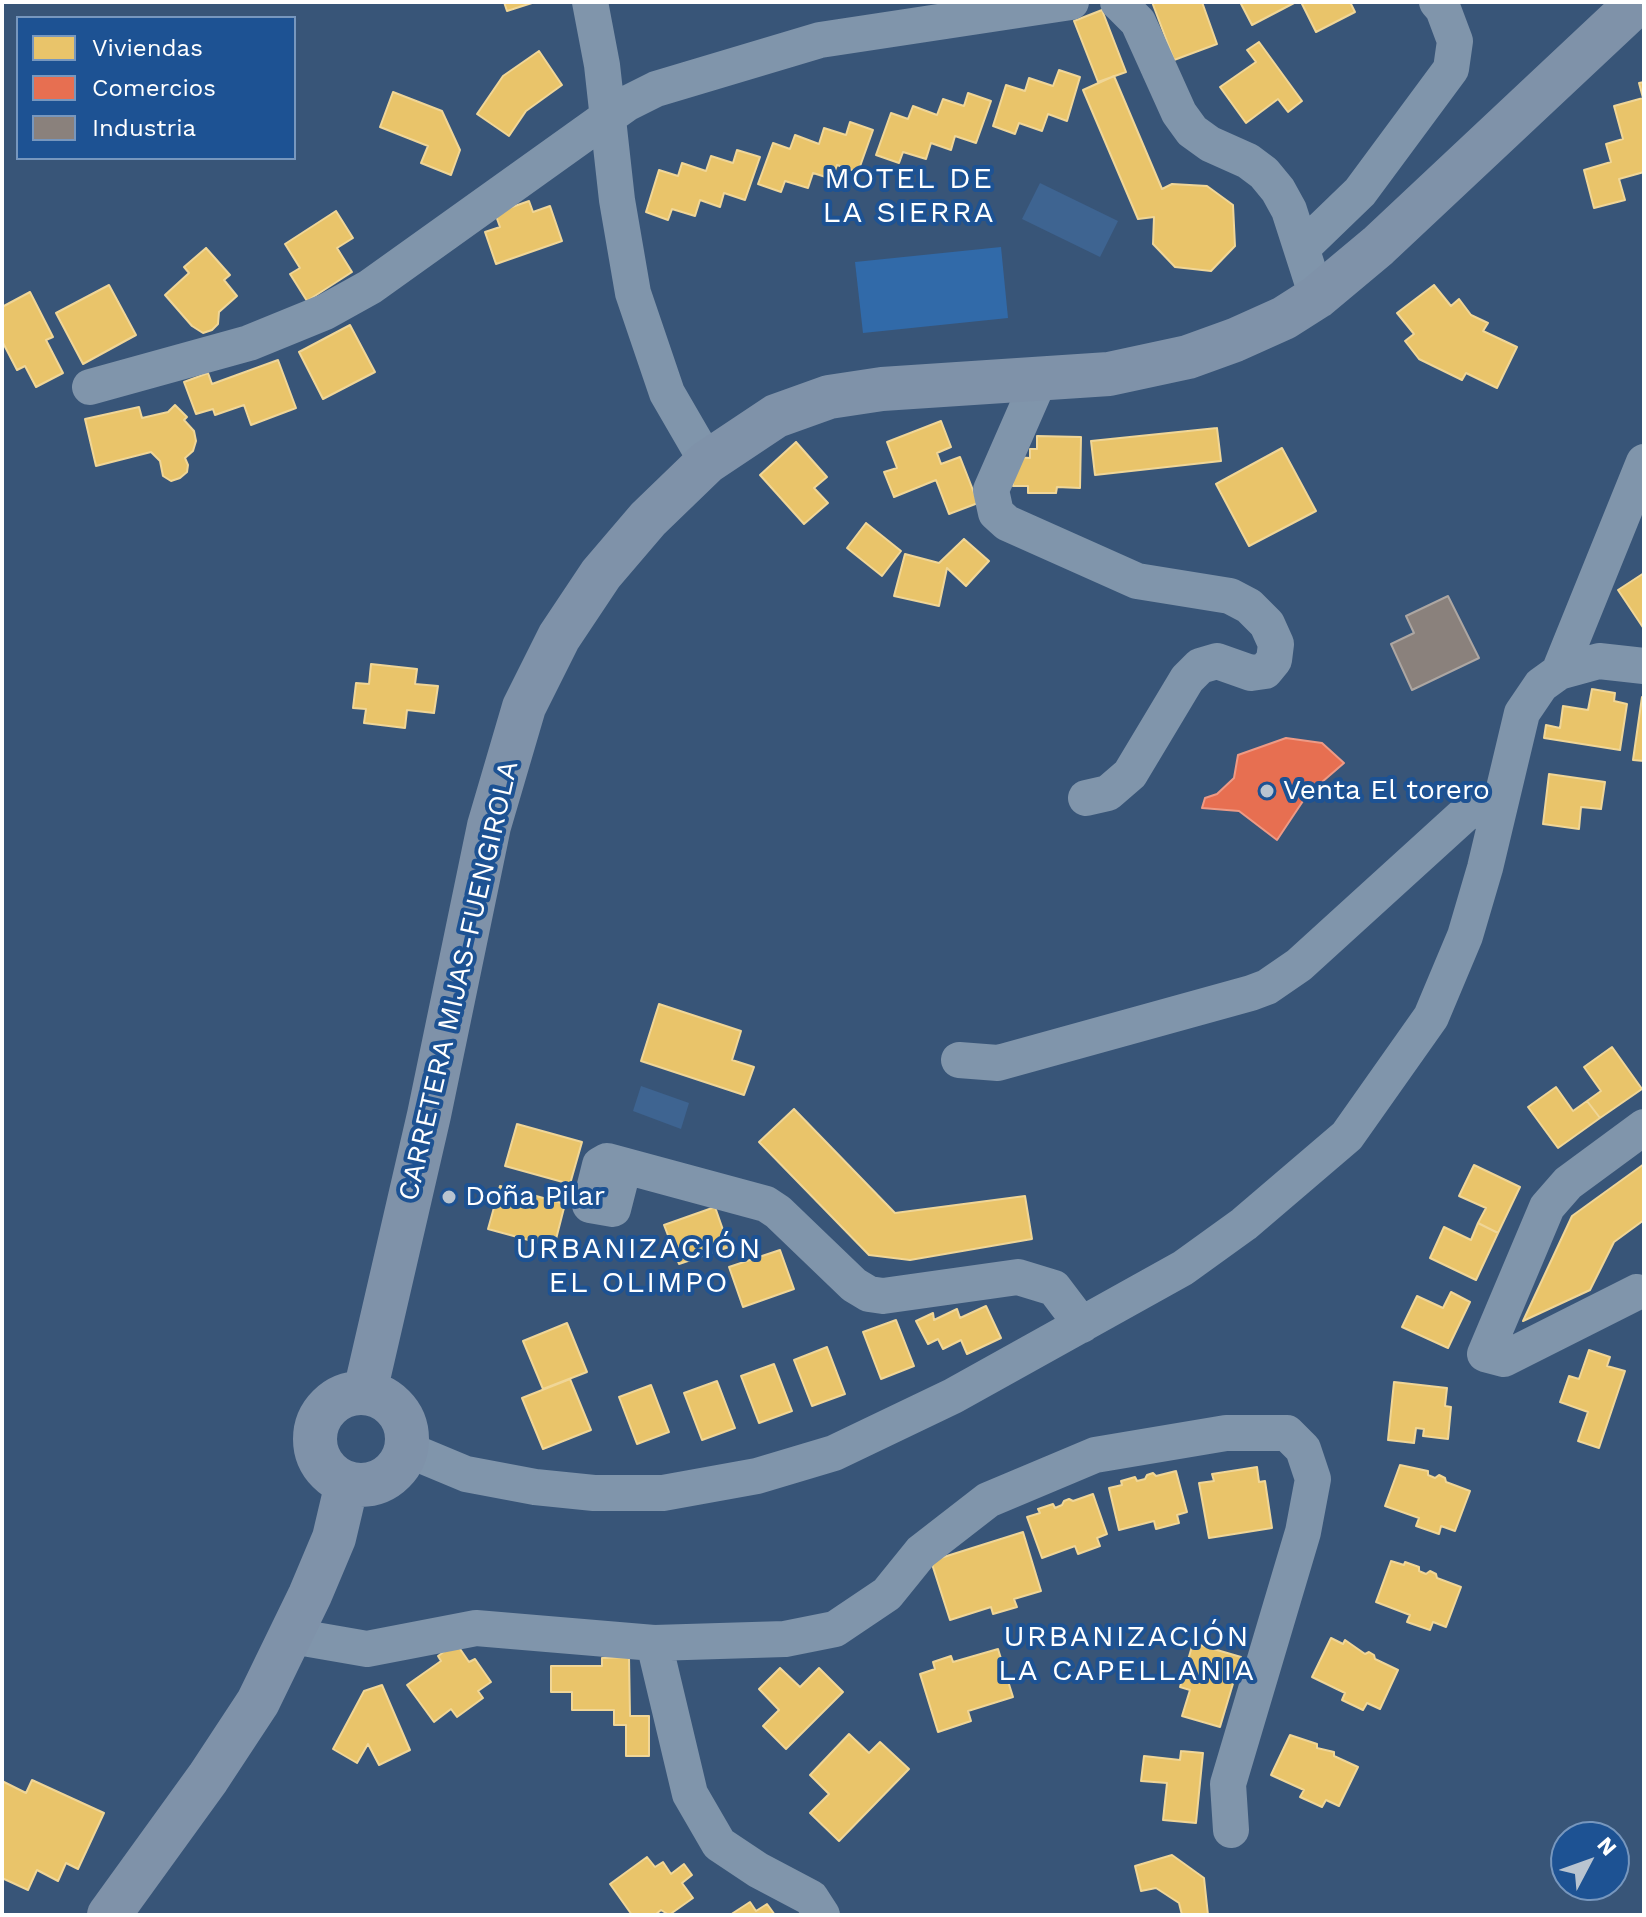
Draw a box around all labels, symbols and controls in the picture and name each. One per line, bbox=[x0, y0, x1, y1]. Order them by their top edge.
legend bbox=[16, 16, 296, 160]
text: Viviendas bbox=[92, 34, 203, 62]
text: Comercios bbox=[92, 74, 216, 102]
text: Industria bbox=[92, 114, 196, 142]
district label: MOTEL DE LA SIERRA bbox=[823, 161, 995, 232]
street label: CARRETERA MIJAS-FUENGIROLA bbox=[392, 758, 526, 1204]
place label: Venta El torero bbox=[1283, 774, 1490, 808]
marker: Venta El torero bbox=[1258, 782, 1276, 800]
place label: Doña Pilar bbox=[465, 1180, 605, 1214]
marker: Doña Pilar bbox=[440, 1188, 458, 1206]
district label: URBANIZACIÓN EL OLIMPO bbox=[515, 1231, 763, 1302]
district label: URBANIZACIÓN LA CAPELLANIA bbox=[998, 1619, 1256, 1690]
north arrow bbox=[1550, 1821, 1630, 1901]
text: N bbox=[1592, 1832, 1622, 1861]

